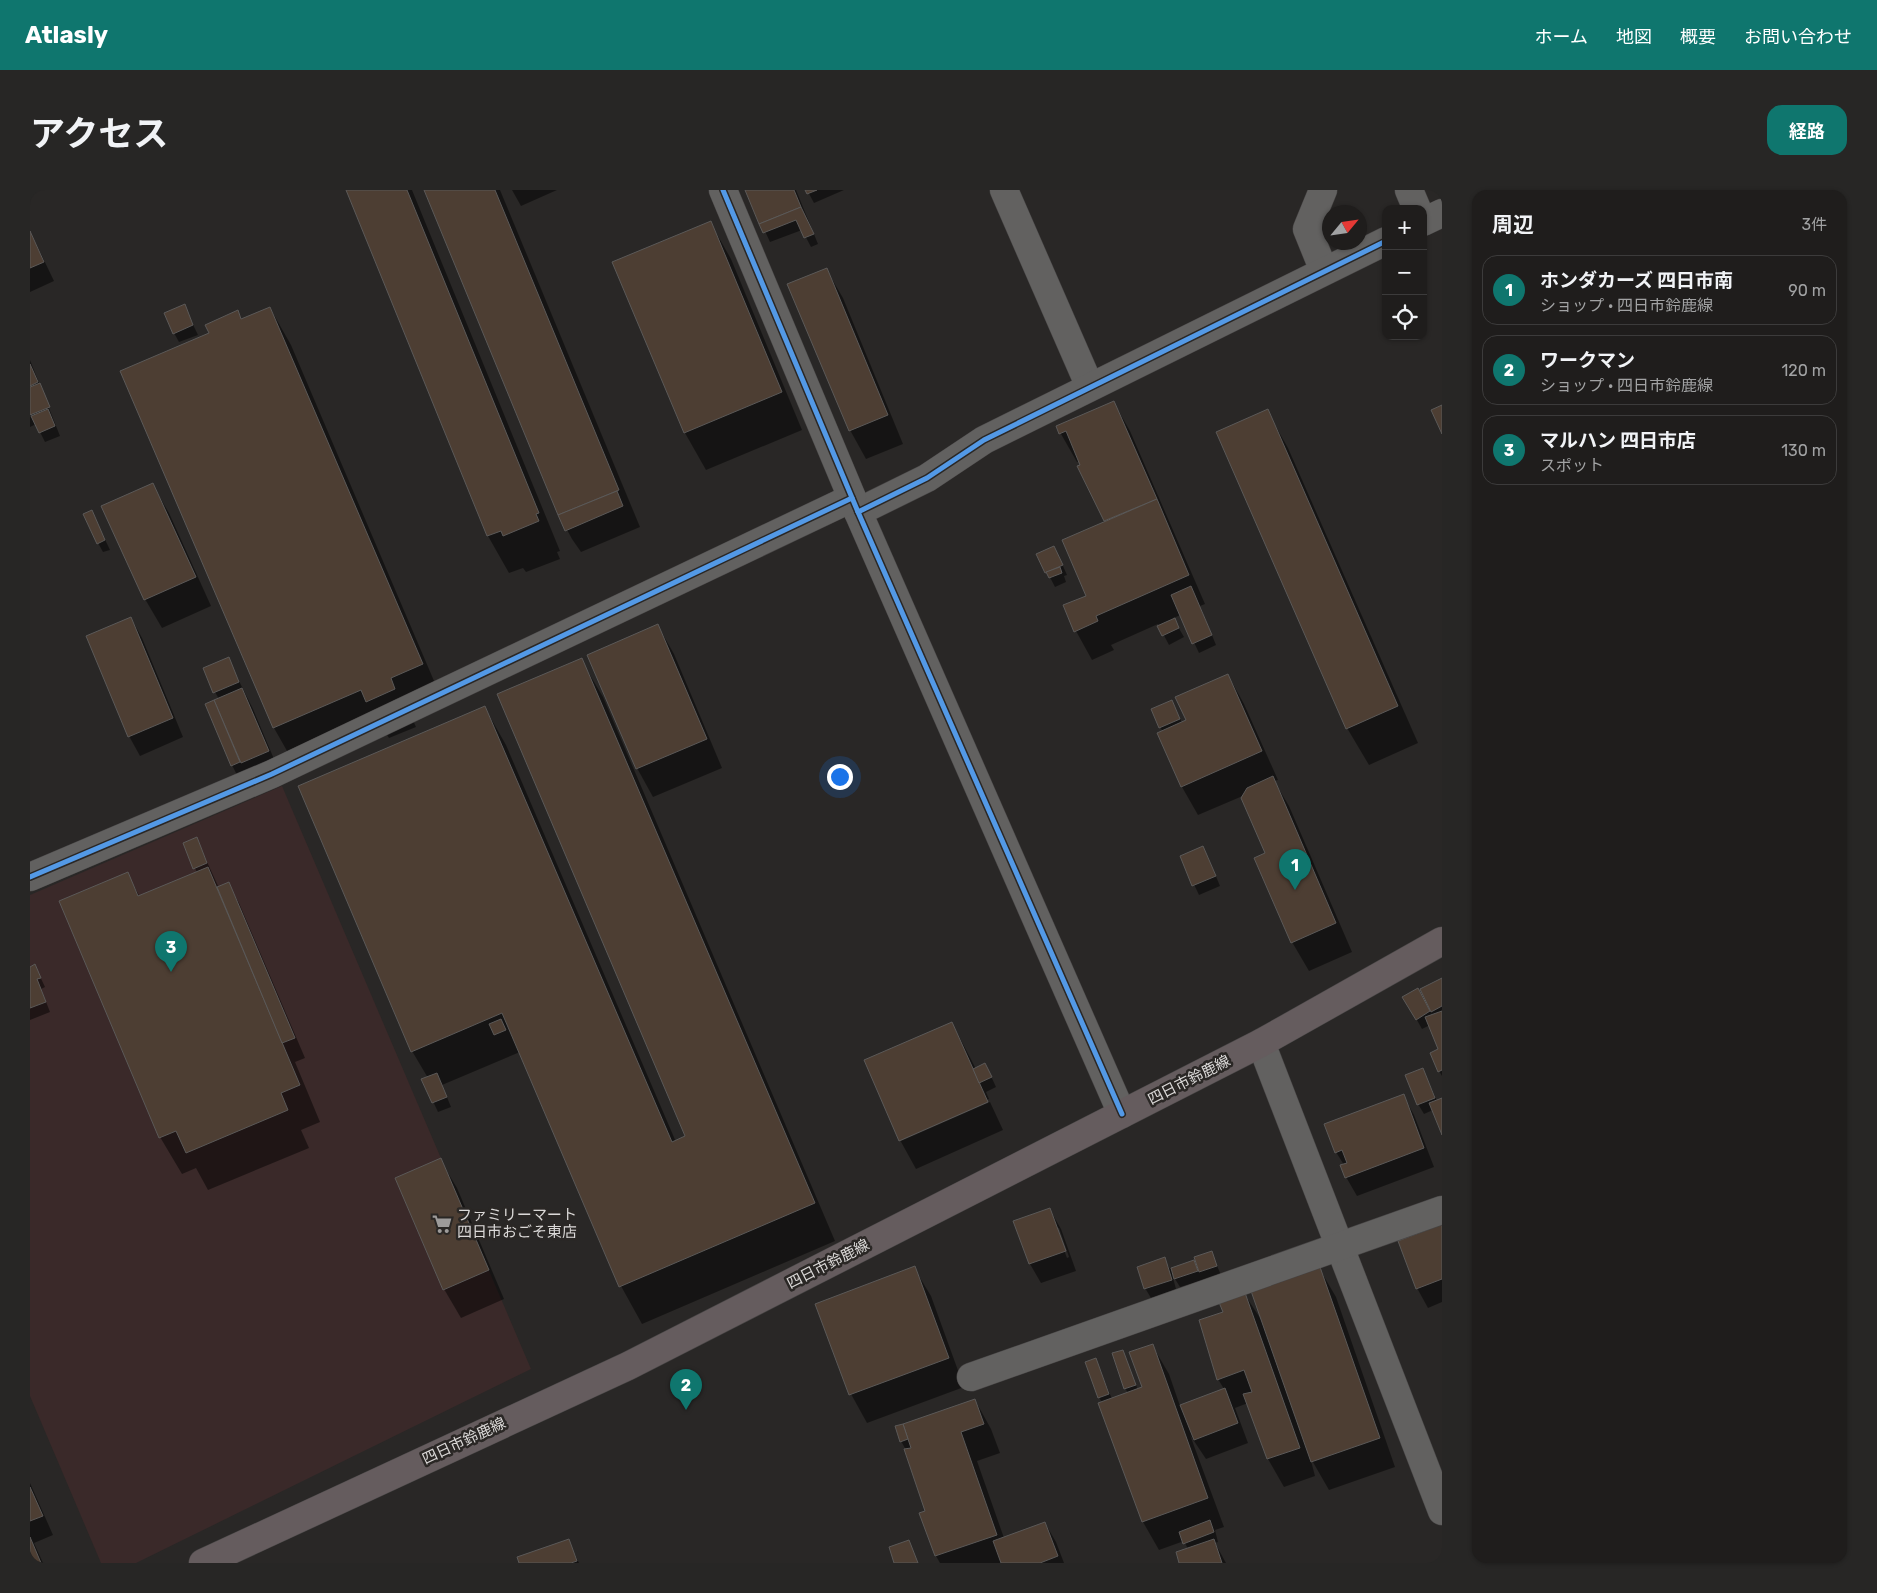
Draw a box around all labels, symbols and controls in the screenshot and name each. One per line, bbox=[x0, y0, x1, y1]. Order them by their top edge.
text: Atlasly bbox=[25, 21, 108, 49]
text: ホーム bbox=[1535, 26, 1588, 48]
text: 地図 bbox=[1616, 26, 1652, 48]
text: 概要 bbox=[1680, 26, 1716, 48]
text: お問い合わせ bbox=[1744, 26, 1852, 48]
button: 経路 bbox=[1767, 105, 1847, 155]
text: アクセス bbox=[30, 113, 168, 155]
north arrow bbox=[1322, 205, 1367, 250]
map controls bbox=[1382, 205, 1427, 340]
button: + bbox=[1382, 205, 1427, 250]
text: 周辺 bbox=[1492, 212, 1534, 237]
text: 3件 bbox=[1801, 215, 1827, 234]
button: − bbox=[1382, 250, 1427, 295]
text: ホンダカーズ 四日市南 bbox=[1540, 269, 1733, 292]
text: 1 bbox=[1505, 281, 1513, 300]
text: 90 m bbox=[1788, 281, 1826, 300]
button: locate bbox=[1382, 295, 1427, 340]
text: ショップ · 四日市鈴鹿線 bbox=[1540, 296, 1713, 315]
text: ワークマン bbox=[1540, 349, 1635, 372]
text: 2 bbox=[1504, 361, 1514, 380]
text: 120 m bbox=[1781, 361, 1826, 380]
text: ショップ · 四日市鈴鹿線 bbox=[1540, 376, 1713, 395]
text: マルハン 四日市店 bbox=[1540, 429, 1696, 452]
text: 3 bbox=[1504, 441, 1514, 460]
text: 130 m bbox=[1781, 441, 1826, 460]
text: スポット bbox=[1540, 456, 1604, 475]
your location bbox=[827, 764, 853, 790]
pin: 1 bbox=[1279, 849, 1311, 890]
pin: 3 bbox=[155, 931, 187, 972]
street label: 四日市鈴鹿線 bbox=[1145, 1052, 1233, 1108]
place label: ファミリーマート 四日市おごそ東店 bbox=[457, 1206, 577, 1241]
supermarket icon: ファミリーマート 四日市おごそ東店 bbox=[431, 1213, 453, 1235]
street label: 四日市鈴鹿線 bbox=[784, 1236, 872, 1292]
pin: 2 bbox=[670, 1369, 702, 1410]
street label: 四日市鈴鹿線 bbox=[419, 1414, 509, 1468]

